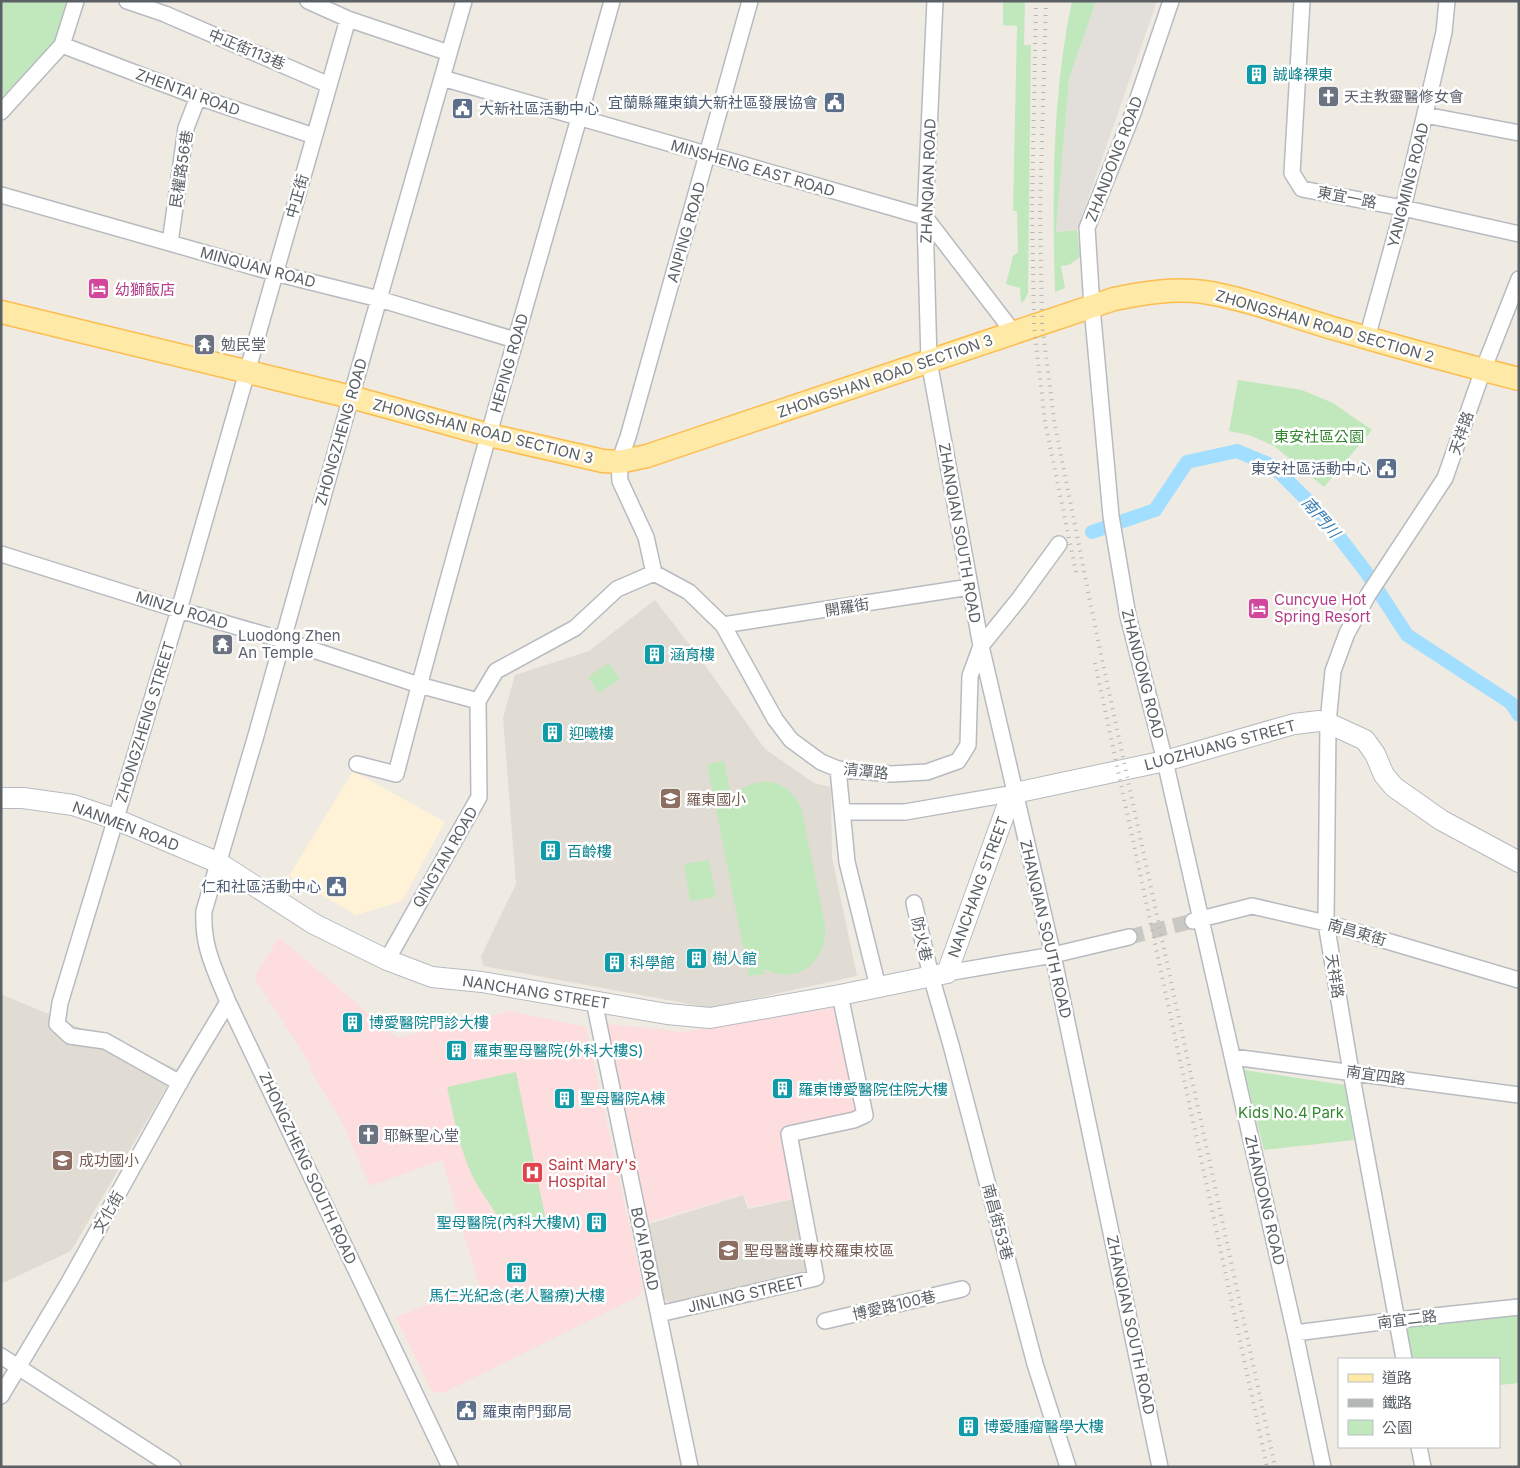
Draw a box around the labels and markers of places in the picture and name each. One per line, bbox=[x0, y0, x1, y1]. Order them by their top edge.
building icon: 誠峰裸東 bbox=[1245, 62, 1269, 86]
place label: 誠峰裸東 bbox=[1273, 65, 1333, 84]
church icon: 天主教靈醫修女會 bbox=[1316, 84, 1340, 108]
place label: 天主教靈醫修女會 bbox=[1344, 87, 1464, 106]
public building icon: 宜蘭縣羅東鎮大新社區發展協會 bbox=[822, 90, 846, 114]
place label: 宜蘭縣羅東鎮大新社區發展協會 bbox=[608, 93, 818, 112]
public building icon: 大新社區活動中心 bbox=[451, 96, 475, 120]
place label: 大新社區活動中心 bbox=[479, 99, 599, 118]
hotel icon: 幼獅飯店 bbox=[87, 277, 111, 301]
place label: 幼獅飯店 bbox=[115, 280, 175, 299]
temple icon: 勉民堂 bbox=[193, 332, 217, 356]
place label: 勉民堂 bbox=[221, 335, 266, 354]
public building icon: 東安社區活動中心 bbox=[1375, 456, 1399, 480]
place label: 東安社區活動中心 bbox=[1251, 459, 1371, 478]
place label: Cuncyue Hot Spring Resort bbox=[1274, 590, 1371, 626]
hotel icon: Cuncyue Hot Spring Resort bbox=[1246, 596, 1270, 620]
place label: Luodong Zhen An Temple bbox=[238, 626, 341, 662]
temple icon: Luodong Zhen An Temple bbox=[210, 632, 234, 656]
building icon: 涵育樓 bbox=[642, 642, 666, 666]
place label: 涵育樓 bbox=[670, 645, 715, 664]
building icon: 迎曦樓 bbox=[541, 721, 565, 745]
place label: 迎曦樓 bbox=[569, 724, 614, 743]
school or university icon: 羅東國小 bbox=[658, 787, 682, 811]
place label: 羅東國小 bbox=[686, 790, 746, 809]
building icon: 百齡樓 bbox=[539, 839, 563, 863]
place label: 百齡樓 bbox=[567, 842, 612, 861]
public building icon: 仁和社區活動中心 bbox=[325, 874, 349, 898]
place label: 仁和社區活動中心 bbox=[201, 877, 321, 896]
building icon: 樹人館 bbox=[684, 946, 708, 970]
place label: 樹人館 bbox=[712, 949, 757, 968]
building icon: 科學館 bbox=[602, 950, 626, 974]
place label: 科學館 bbox=[630, 953, 675, 972]
building icon: 博愛醫院門診大樓 bbox=[341, 1010, 365, 1034]
place label: 博愛醫院門診大樓 bbox=[369, 1013, 489, 1032]
building icon: 羅東聖母醫院(外科大樓S) bbox=[445, 1038, 469, 1062]
place label: 羅東聖母醫院(外科大樓S) bbox=[473, 1041, 644, 1060]
building icon: 羅東博愛醫院住院大樓 bbox=[770, 1077, 794, 1101]
place label: 羅東博愛醫院住院大樓 bbox=[798, 1080, 948, 1099]
building icon: 聖母醫院A棟 bbox=[552, 1086, 576, 1110]
place label: 聖母醫院A棟 bbox=[580, 1089, 665, 1108]
church icon: 耶穌聖心堂 bbox=[356, 1123, 380, 1147]
place label: 耶穌聖心堂 bbox=[384, 1126, 459, 1145]
school or university icon: 成功國小 bbox=[51, 1148, 75, 1172]
place label: 成功國小 bbox=[79, 1151, 139, 1170]
place label: Saint Mary's Hospital bbox=[548, 1155, 636, 1191]
hospital icon: Saint Mary's Hospital bbox=[520, 1161, 544, 1185]
building icon: 聖母醫院(內科大樓M) bbox=[585, 1210, 609, 1234]
place label: 聖母醫院(內科大樓M) bbox=[437, 1213, 581, 1232]
school or university icon: 聖母醫護專校羅東校區 bbox=[716, 1238, 740, 1262]
place label: 聖母醫護專校羅東校區 bbox=[744, 1241, 894, 1260]
building icon: 馬仁光紀念(老人醫療)大樓 bbox=[505, 1260, 529, 1284]
place label: 馬仁光紀念(老人醫療)大樓 bbox=[429, 1286, 605, 1305]
public building icon: 羅東南門郵局 bbox=[454, 1399, 478, 1423]
place label: 羅東南門郵局 bbox=[482, 1402, 572, 1421]
building icon: 博愛腫瘤醫學大樓 bbox=[956, 1414, 980, 1438]
place label: 博愛腫瘤醫學大樓 bbox=[984, 1417, 1104, 1436]

